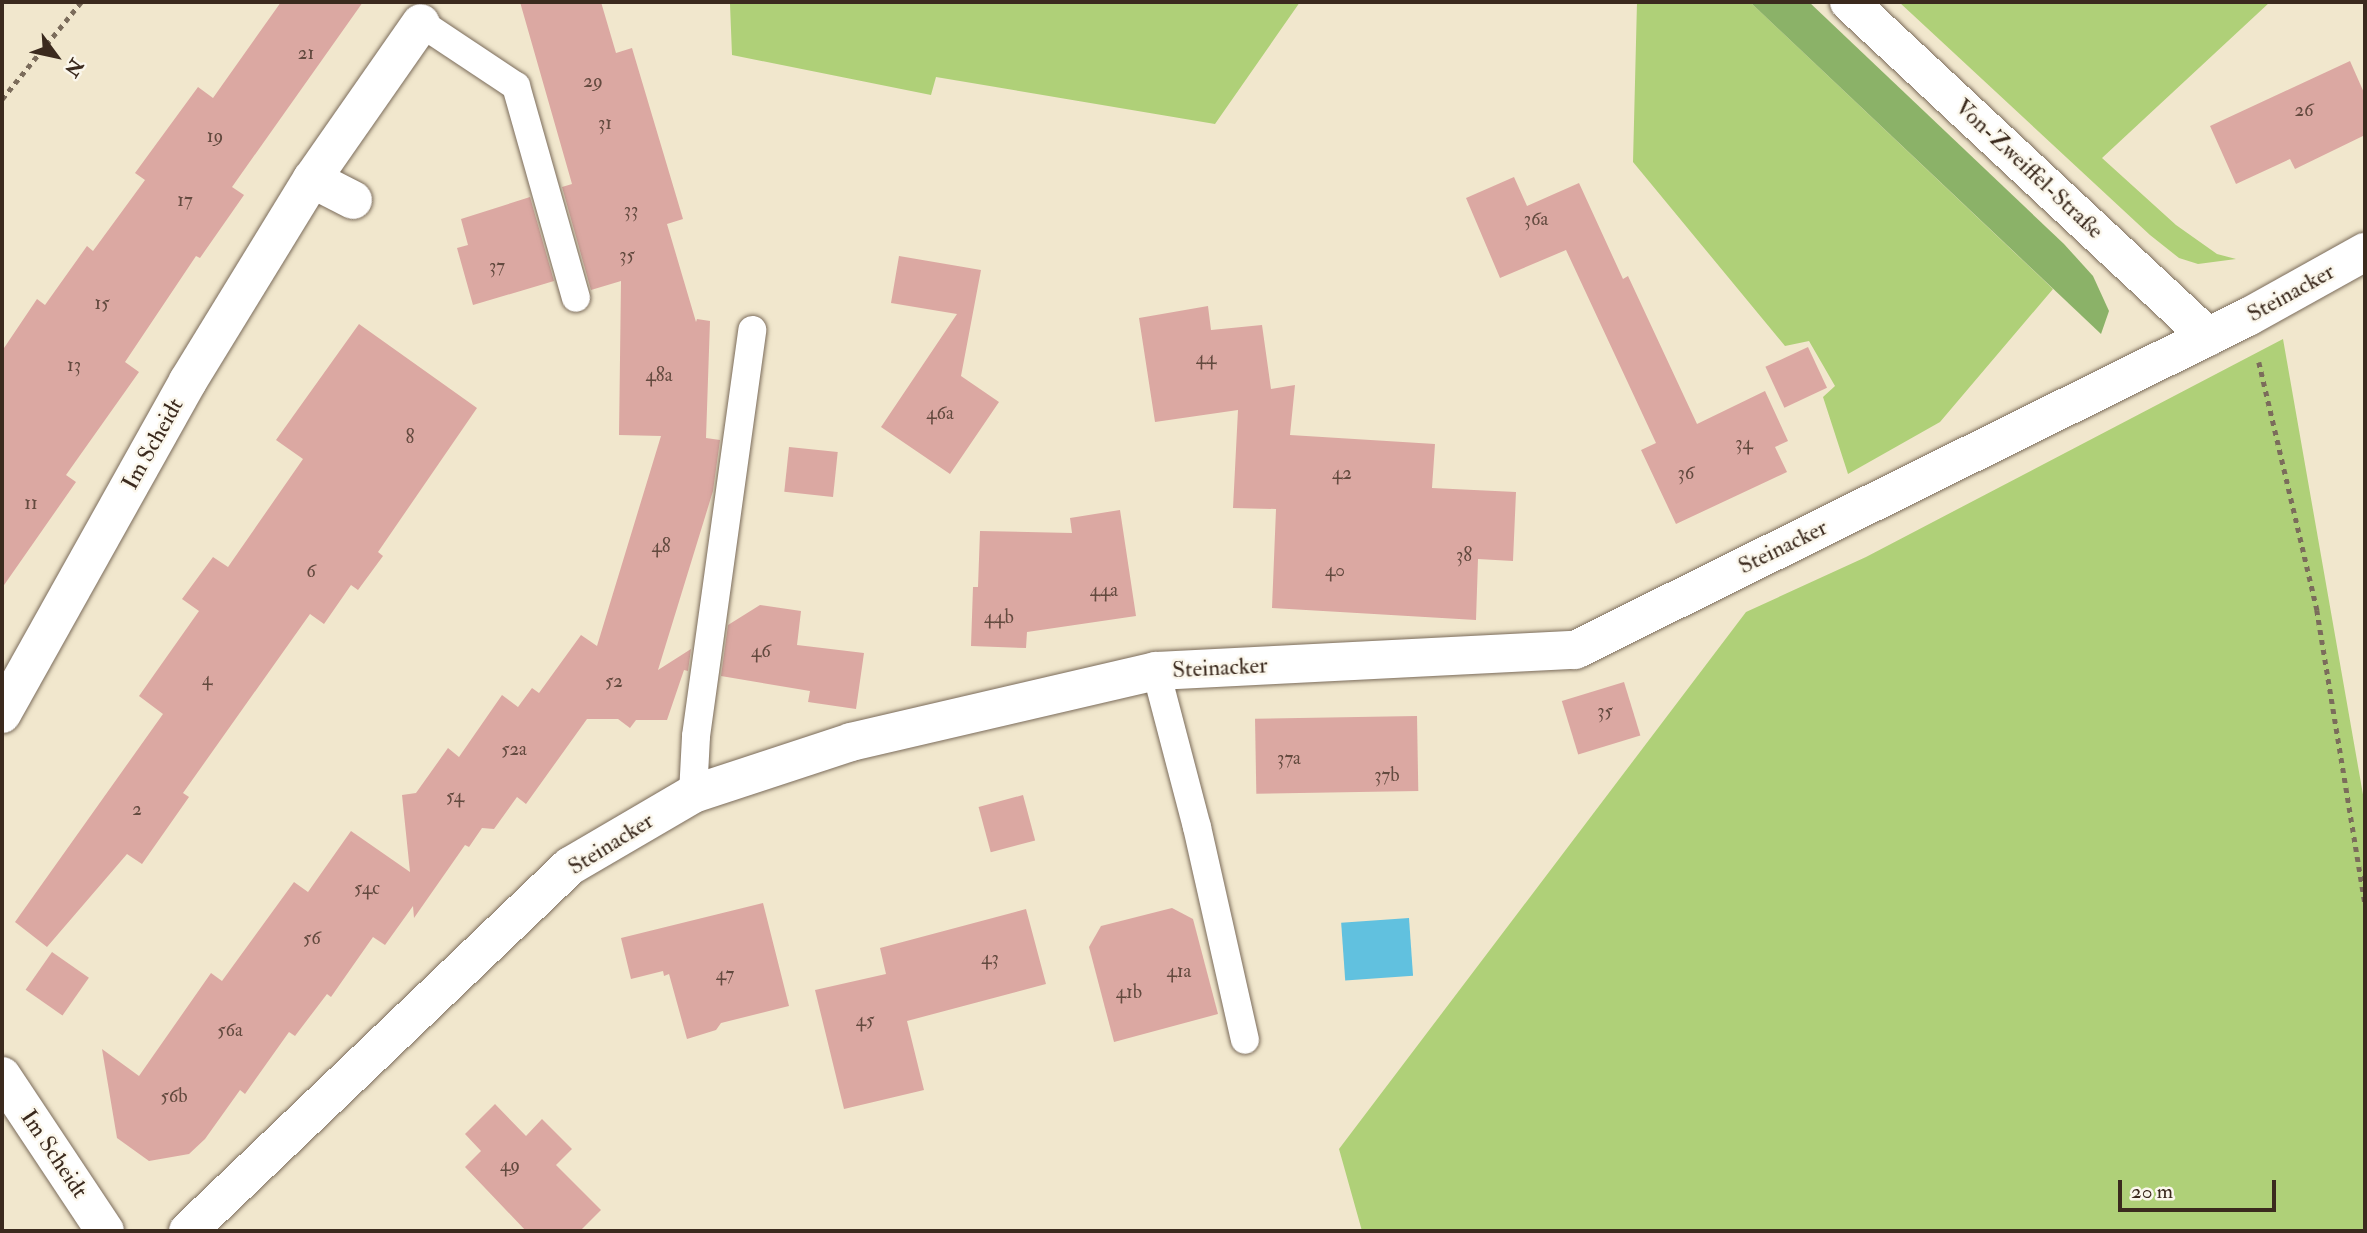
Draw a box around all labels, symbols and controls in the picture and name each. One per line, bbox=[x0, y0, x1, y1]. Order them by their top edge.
north arrow bbox=[21, 21, 91, 91]
house number: 21 bbox=[298, 43, 314, 65]
text: N bbox=[59, 54, 88, 81]
house number: 29 bbox=[583, 71, 603, 93]
street label: Von-Zweiffel-Straße bbox=[1949, 93, 2109, 245]
house number: 26 bbox=[2294, 100, 2314, 122]
house number: 31 bbox=[598, 113, 612, 135]
house number: 19 bbox=[207, 126, 223, 148]
house number: 17 bbox=[177, 190, 193, 212]
house number: 33 bbox=[624, 200, 638, 222]
house number: 36a bbox=[1524, 209, 1548, 231]
house number: 35 bbox=[619, 245, 635, 267]
house number: 37 bbox=[489, 256, 505, 278]
street label: Steinacker bbox=[2243, 258, 2339, 328]
house number: 15 bbox=[94, 293, 110, 315]
house number: 44 bbox=[1196, 348, 1216, 370]
house number: 13 bbox=[67, 355, 81, 377]
house number: 48a bbox=[646, 365, 672, 387]
street label: Im Scheidt bbox=[117, 393, 189, 495]
house number: 46a bbox=[926, 403, 954, 425]
house number: 8 bbox=[406, 427, 414, 449]
house number: 34 bbox=[1735, 433, 1753, 455]
house number: 42 bbox=[1332, 463, 1352, 485]
house number: 36 bbox=[1678, 463, 1694, 485]
house number: 11 bbox=[24, 493, 38, 515]
street label: Steinacker bbox=[1734, 514, 1832, 580]
house number: 48 bbox=[651, 536, 671, 558]
house number: 38 bbox=[1456, 545, 1472, 567]
house number: 40 bbox=[1325, 560, 1345, 582]
house number: 6 bbox=[306, 561, 316, 583]
house number: 44a bbox=[1090, 580, 1118, 602]
house number: 44b bbox=[984, 607, 1014, 629]
house number: 46 bbox=[751, 641, 771, 663]
street label: Steinacker bbox=[1172, 652, 1268, 684]
house number: 4 bbox=[202, 669, 212, 691]
house number: 52 bbox=[605, 671, 623, 693]
house number: 35 bbox=[1597, 701, 1613, 723]
house number: 52a bbox=[501, 739, 527, 761]
house number: 37a bbox=[1277, 748, 1301, 770]
house number: 37b bbox=[1374, 765, 1400, 787]
house number: 54 bbox=[446, 786, 464, 808]
house number: 2 bbox=[132, 799, 142, 821]
street label: Steinacker bbox=[563, 807, 659, 881]
house number: 54c bbox=[354, 878, 380, 900]
house number: 56 bbox=[303, 928, 321, 950]
house number: 43 bbox=[981, 948, 999, 970]
house number: 41a bbox=[1167, 961, 1191, 983]
house number: 47 bbox=[716, 964, 734, 986]
house number: 41b bbox=[1116, 982, 1142, 1004]
house number: 45 bbox=[856, 1010, 874, 1032]
house number: 56a bbox=[217, 1020, 243, 1042]
house number: 56b bbox=[160, 1086, 188, 1108]
street label: Im Scheidt bbox=[14, 1105, 94, 1203]
house number: 49 bbox=[500, 1155, 520, 1177]
scale bar bbox=[2122, 1166, 2280, 1210]
text: 20 m bbox=[2131, 1178, 2173, 1205]

